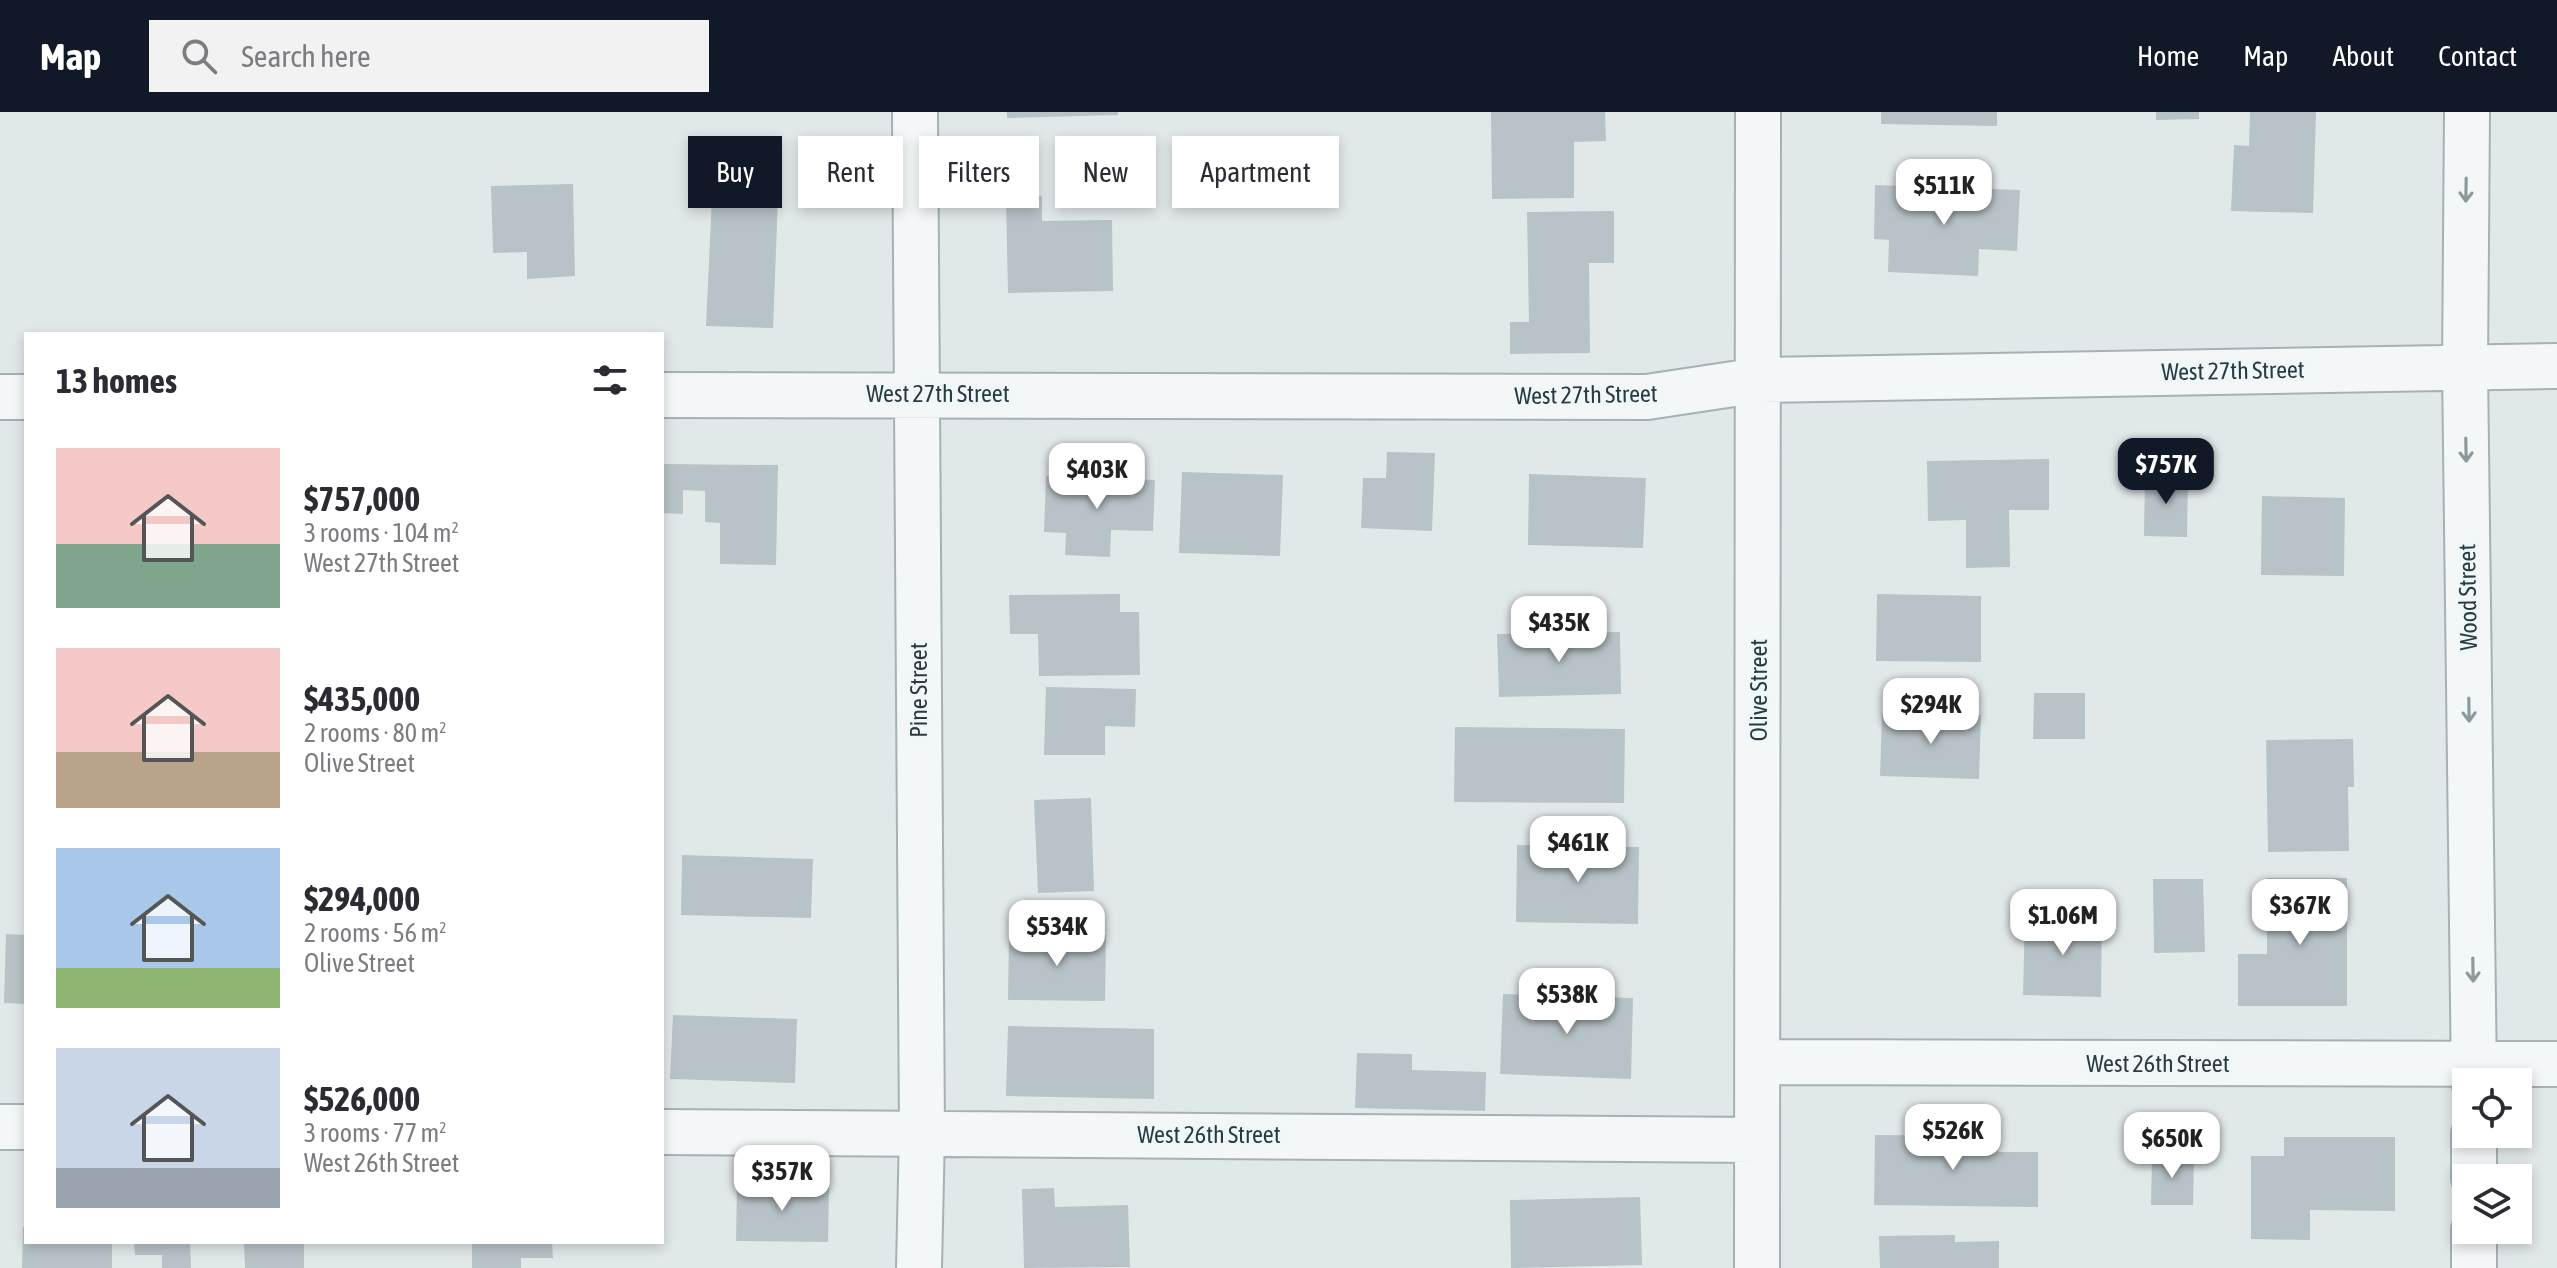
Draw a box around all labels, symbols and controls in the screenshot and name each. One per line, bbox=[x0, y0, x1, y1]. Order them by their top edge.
search box bbox=[149, 20, 709, 92]
icon: search bbox=[177, 34, 221, 78]
text: Map bbox=[40, 35, 101, 78]
text: Search here bbox=[241, 39, 371, 73]
text: Home bbox=[2137, 40, 2199, 72]
text: Map bbox=[2243, 40, 2288, 72]
text: About bbox=[2332, 40, 2394, 72]
text: Contact bbox=[2438, 40, 2517, 72]
chip: Buy bbox=[688, 136, 782, 208]
chip: Rent bbox=[798, 136, 903, 208]
chip: Filters bbox=[919, 136, 1039, 208]
chip: New bbox=[1055, 136, 1156, 208]
chip: Apartment bbox=[1172, 136, 1339, 208]
pin: $511K bbox=[1888, 159, 2000, 227]
text: $511K bbox=[1914, 170, 1974, 200]
one-way arrow bbox=[2459, 176, 2474, 203]
street label: West 27th Street bbox=[2161, 356, 2305, 385]
icon: filters bbox=[588, 358, 632, 402]
text: 13 homes bbox=[56, 361, 177, 400]
street label: West 27th Street bbox=[866, 380, 1010, 407]
street label: West 27th Street bbox=[1514, 380, 1658, 409]
one-way arrow bbox=[2458, 436, 2474, 463]
pin: $757K bbox=[2110, 438, 2222, 506]
pin: $403K bbox=[1041, 443, 1153, 511]
text: $757K bbox=[2136, 449, 2196, 479]
text: $403K bbox=[1067, 454, 1127, 484]
text: $757,000 bbox=[304, 479, 420, 518]
icon: home bbox=[120, 480, 216, 576]
text: 3 rooms · 104 m² bbox=[304, 518, 459, 548]
street label: Wood Street bbox=[2453, 543, 2482, 651]
text: West 27th Street bbox=[304, 548, 459, 578]
pin: $435K bbox=[1503, 596, 1615, 664]
text: $435K bbox=[1529, 607, 1589, 637]
street label: Olive Street bbox=[1745, 639, 1772, 741]
street label: Pine Street bbox=[905, 642, 932, 738]
pin: $294K bbox=[1875, 678, 1987, 746]
text: $435,000 bbox=[304, 679, 420, 718]
icon: home bbox=[120, 680, 216, 776]
text: $294K bbox=[1901, 689, 1961, 719]
one-way arrow bbox=[2461, 696, 2477, 723]
text: 2 rooms · 80 m² bbox=[304, 718, 446, 748]
text: Olive Street bbox=[304, 748, 415, 778]
pin: $461K bbox=[1522, 816, 1634, 884]
text: $461K bbox=[1548, 827, 1608, 857]
text: $294,000 bbox=[304, 879, 420, 918]
pin: $367K bbox=[2244, 879, 2356, 947]
icon: home bbox=[120, 880, 216, 976]
pin: $1.06M bbox=[1998, 889, 2128, 957]
text: $367K bbox=[2270, 890, 2330, 920]
pin: $534K bbox=[1001, 900, 1113, 968]
text: $1.06M bbox=[2028, 900, 2098, 930]
text: $534K bbox=[1027, 911, 1087, 941]
text: 2 rooms · 56 m² bbox=[304, 918, 446, 948]
text: Olive Street bbox=[304, 948, 415, 978]
one-way arrow bbox=[2465, 956, 2480, 983]
pin: $538K bbox=[1511, 968, 1623, 1036]
text: $538K bbox=[1537, 979, 1597, 1009]
street label: West 26th Street bbox=[2086, 1050, 2230, 1077]
map controls bbox=[2452, 1068, 2532, 1244]
button: locate bbox=[2452, 1068, 2532, 1148]
text: $526,000 bbox=[304, 1079, 420, 1118]
icon: home bbox=[120, 1080, 216, 1176]
pin: $526K bbox=[1897, 1104, 2009, 1172]
pin: $650K bbox=[2116, 1112, 2228, 1180]
text: $526K bbox=[1923, 1115, 1983, 1145]
text: 3 rooms · 77 m² bbox=[304, 1118, 446, 1148]
street label: West 26th Street bbox=[1137, 1121, 1281, 1148]
text: $650K bbox=[2142, 1123, 2202, 1153]
pin: $357K bbox=[726, 1145, 838, 1213]
text: West 26th Street bbox=[304, 1148, 459, 1178]
text: $357K bbox=[752, 1156, 812, 1186]
button: layers bbox=[2452, 1164, 2532, 1244]

